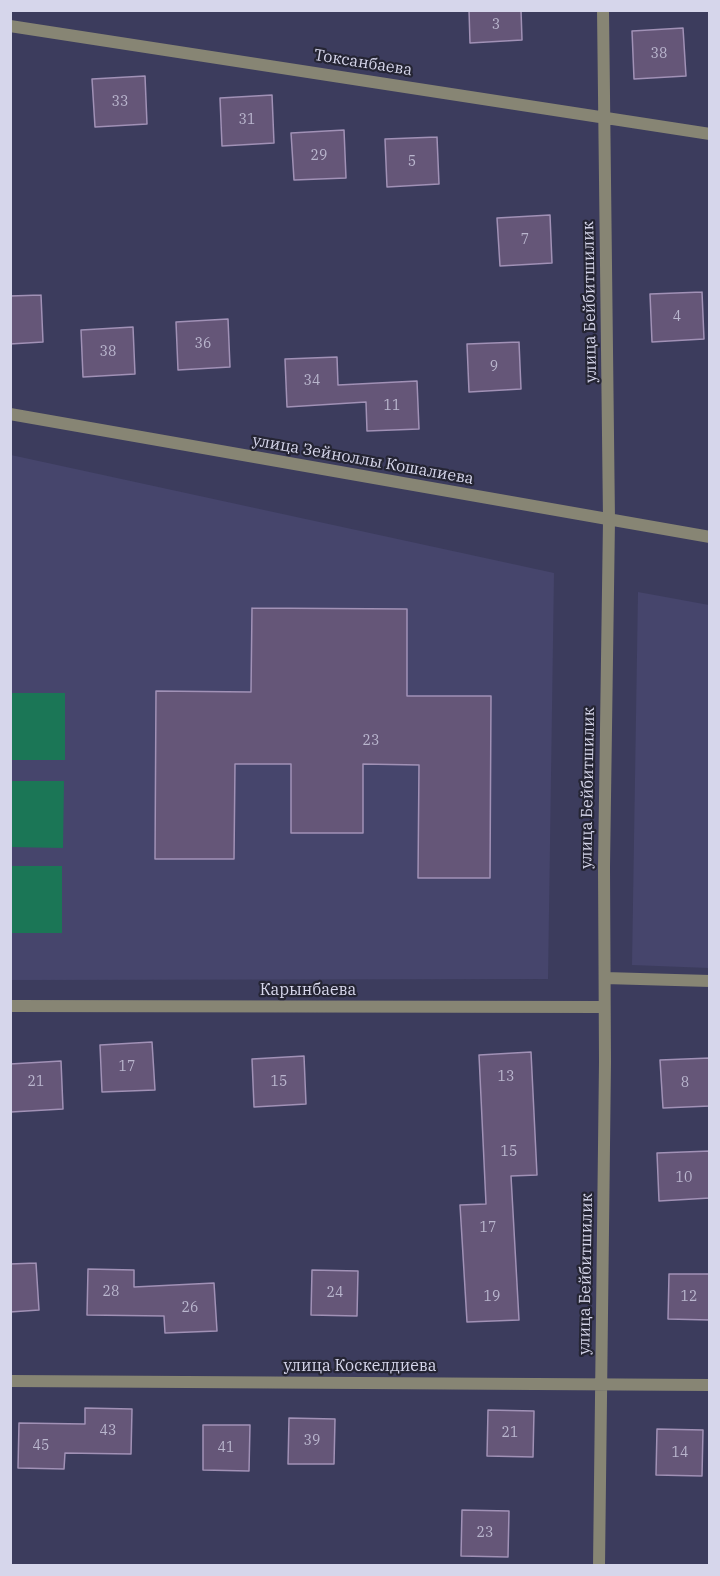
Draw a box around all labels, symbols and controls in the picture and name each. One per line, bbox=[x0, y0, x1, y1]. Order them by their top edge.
house number: 3 bbox=[492, 17, 500, 33]
street label: Токсанбаева bbox=[312, 46, 414, 80]
house number: 38 bbox=[651, 46, 667, 62]
house number: 33 bbox=[112, 94, 128, 110]
house number: 31 bbox=[239, 112, 255, 128]
house number: 29 bbox=[311, 148, 327, 164]
house number: 5 bbox=[408, 154, 416, 170]
street label: улица Бейбитшилик bbox=[579, 221, 601, 383]
house number: 7 bbox=[521, 232, 529, 248]
house number: 4 bbox=[673, 309, 681, 325]
house number: 36 bbox=[195, 336, 211, 352]
house number: 38 bbox=[100, 344, 116, 360]
house number: 9 bbox=[490, 359, 498, 375]
house number: 34 bbox=[304, 373, 320, 389]
house number: 11 bbox=[384, 398, 400, 414]
street label: улица Зейноллы Кошалиева bbox=[251, 431, 475, 489]
street label: улица Бейбитшилик bbox=[577, 707, 599, 869]
house number: 23 bbox=[363, 733, 379, 749]
street label: Карынбаева bbox=[260, 980, 356, 1000]
house number: 17 bbox=[119, 1059, 135, 1075]
house number: 13 bbox=[498, 1069, 514, 1085]
house number: 21 bbox=[28, 1074, 44, 1090]
house number: 15 bbox=[271, 1074, 287, 1090]
house number: 8 bbox=[681, 1075, 689, 1091]
house number: 15 bbox=[501, 1144, 517, 1160]
house number: 10 bbox=[676, 1170, 692, 1186]
street label: улица Бейбитшилик bbox=[575, 1193, 597, 1355]
house number: 17 bbox=[480, 1220, 496, 1236]
house number: 28 bbox=[103, 1284, 119, 1300]
house number: 24 bbox=[327, 1285, 343, 1301]
house number: 19 bbox=[484, 1289, 500, 1305]
house number: 12 bbox=[681, 1289, 697, 1305]
house number: 26 bbox=[182, 1300, 198, 1316]
street label: улица Коскелдиева bbox=[283, 1356, 437, 1376]
house number: 43 bbox=[100, 1423, 116, 1439]
house number: 21 bbox=[502, 1425, 518, 1441]
house number: 39 bbox=[304, 1433, 320, 1449]
house number: 45 bbox=[33, 1438, 49, 1454]
house number: 41 bbox=[218, 1440, 234, 1456]
house number: 14 bbox=[672, 1445, 688, 1461]
house number: 23 bbox=[477, 1525, 493, 1541]

